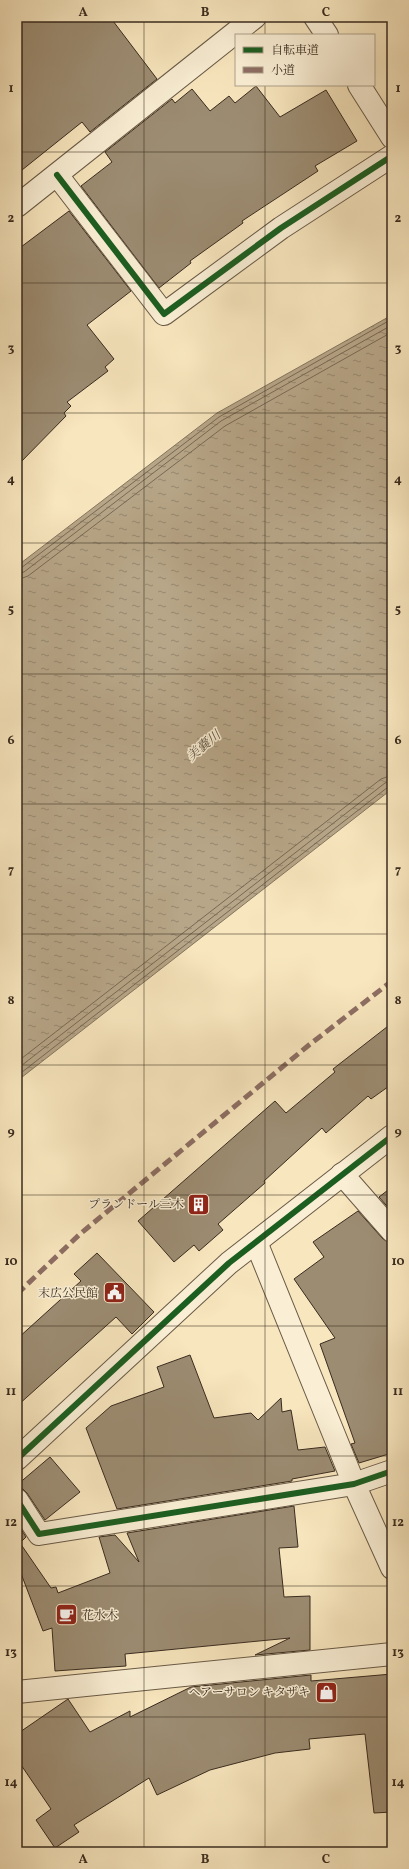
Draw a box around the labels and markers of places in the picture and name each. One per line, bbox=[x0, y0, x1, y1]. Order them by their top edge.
building icon: プランドール三木 bbox=[186, 1191, 212, 1217]
place label: プランドール三木 bbox=[88, 1197, 184, 1213]
public building icon: 末広公民館 bbox=[101, 1280, 127, 1306]
place label: 末広公民館 bbox=[38, 1286, 98, 1302]
cafe icon: 花水木 bbox=[54, 1602, 80, 1628]
place label: 花水木 bbox=[82, 1608, 118, 1624]
shop icon: ヘアーサロン キタザキ bbox=[313, 1679, 339, 1705]
place label: ヘアーサロン キタザキ bbox=[188, 1685, 310, 1701]

